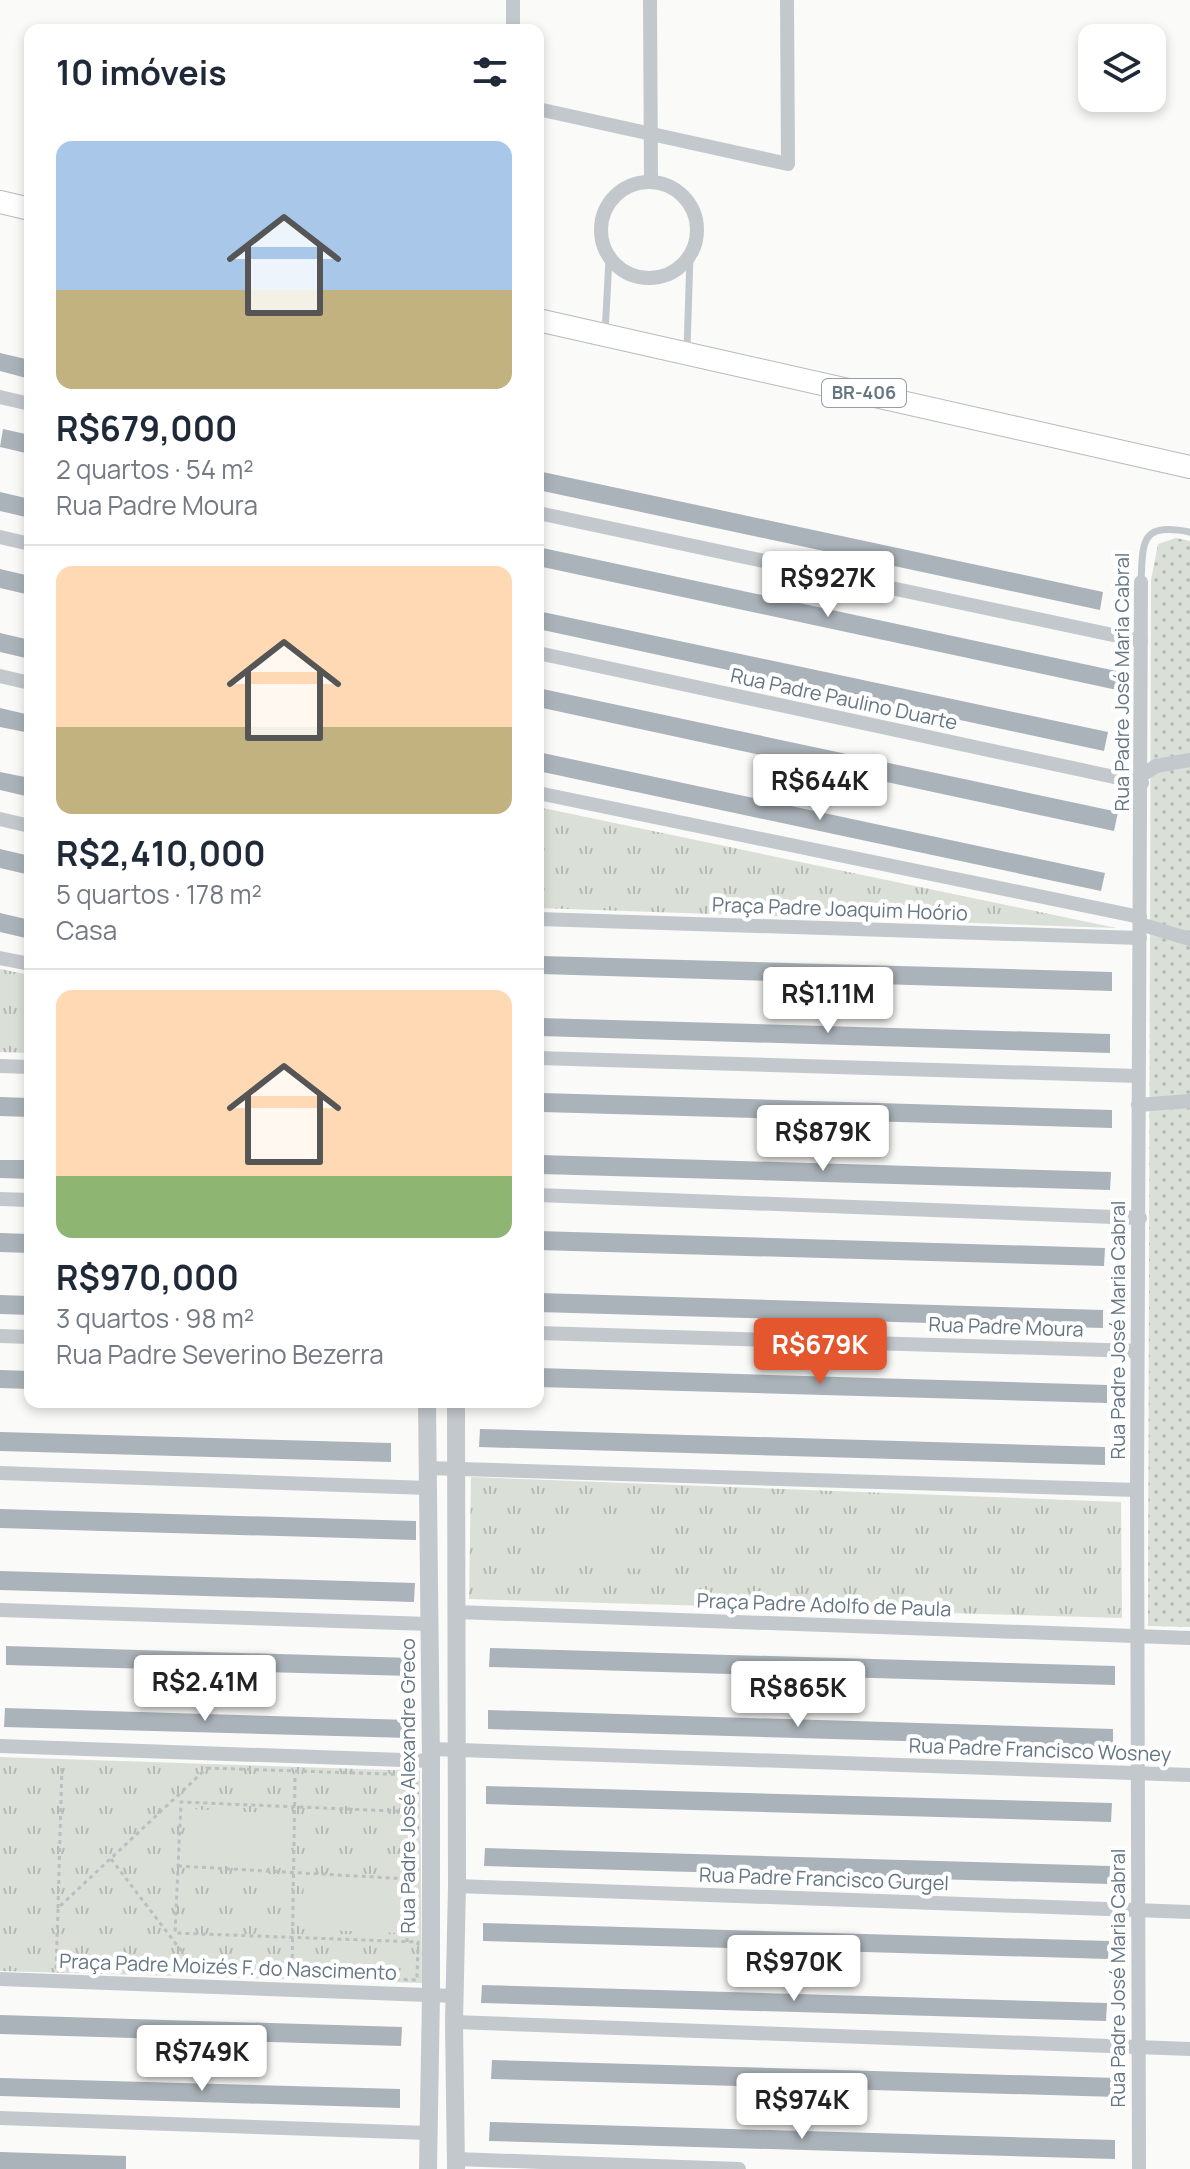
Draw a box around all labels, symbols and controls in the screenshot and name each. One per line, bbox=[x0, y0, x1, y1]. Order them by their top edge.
map controls bbox=[1078, 24, 1166, 112]
button: layers bbox=[1078, 24, 1166, 112]
text: 10 imóveis bbox=[56, 49, 227, 95]
icon: filters bbox=[468, 50, 512, 94]
icon: home bbox=[212, 193, 356, 337]
road number: BR-406 bbox=[822, 379, 906, 407]
text: R$679,000 bbox=[56, 405, 237, 451]
text: 2 quartos · 54 m² bbox=[56, 451, 254, 487]
text: Rua Padre Moura bbox=[56, 487, 258, 523]
pin: R$927K bbox=[763, 551, 893, 619]
street label: Rua Padre José Maria Cabral bbox=[1108, 553, 1135, 811]
text: R$927K bbox=[780, 559, 876, 595]
icon: home bbox=[212, 618, 356, 762]
street label: Rua Padre Paulino Duarte bbox=[728, 661, 960, 736]
pin: R$644K bbox=[755, 754, 885, 822]
text: R$644K bbox=[771, 762, 869, 798]
text: R$2,410,000 bbox=[56, 830, 266, 876]
text: 5 quartos · 178 m² bbox=[56, 876, 262, 912]
street label: Praça Padre Joaquim Hoório bbox=[712, 891, 969, 926]
text: Casa bbox=[56, 912, 117, 948]
pin: R$1.11M bbox=[754, 967, 902, 1035]
text: R$1.11M bbox=[781, 975, 875, 1011]
icon: home bbox=[212, 1042, 356, 1186]
pin: R$879K bbox=[758, 1105, 888, 1173]
text: R$879K bbox=[775, 1113, 871, 1149]
street label: Rua Padre José Maria Cabral bbox=[1104, 1201, 1131, 1459]
text: R$970,000 bbox=[56, 1254, 239, 1300]
text: 3 quartos · 98 m² bbox=[56, 1300, 254, 1336]
street label: Rua Padre Moura bbox=[928, 1310, 1084, 1343]
pin: R$679K bbox=[755, 1318, 885, 1386]
text: R$679K bbox=[772, 1326, 868, 1362]
text: Rua Padre Severino Bezerra bbox=[56, 1336, 384, 1372]
street label: Praça Padre Adolfo de Paula bbox=[696, 1587, 952, 1622]
street label: Rua Padre José Alexandre Greco bbox=[394, 1638, 421, 1934]
pin: R$2.41M bbox=[131, 1655, 279, 1723]
pin: R$865K bbox=[733, 1661, 863, 1729]
text: R$2.41M bbox=[152, 1663, 258, 1699]
text: R$865K bbox=[749, 1669, 847, 1705]
street label: Rua Padre Francisco Wosney bbox=[908, 1731, 1172, 1768]
street label: Rua Padre José Maria Cabral bbox=[1104, 1849, 1131, 2107]
street label: Rua Padre Francisco Gurgel bbox=[699, 1861, 950, 1896]
pin: R$970K bbox=[729, 1935, 859, 2003]
text: R$970K bbox=[745, 1943, 843, 1979]
street label: Praça Padre Moizés F. do Nascimento bbox=[59, 1947, 397, 1986]
pin: R$749K bbox=[137, 2025, 267, 2093]
text: R$749K bbox=[155, 2033, 249, 2069]
pin: R$974K bbox=[737, 2073, 867, 2141]
text: R$974K bbox=[754, 2081, 850, 2117]

